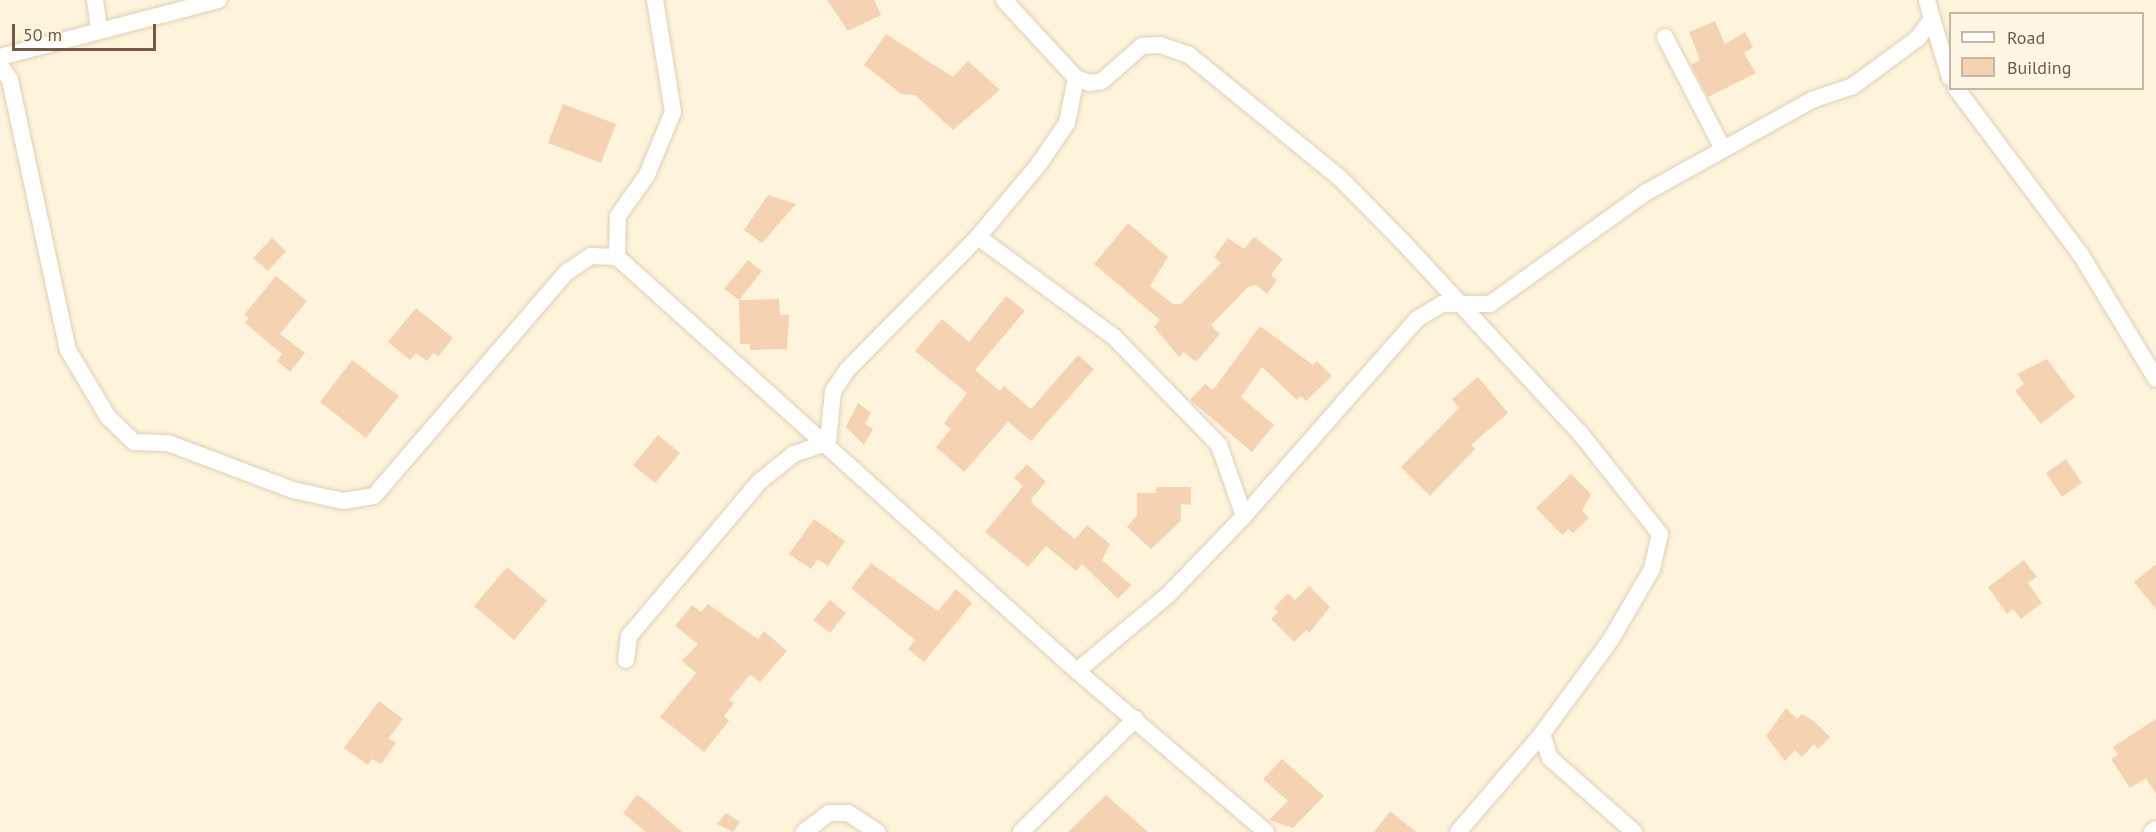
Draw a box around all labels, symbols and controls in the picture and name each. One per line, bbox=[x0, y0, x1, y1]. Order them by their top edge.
scale bar bbox=[15, 12, 159, 50]
legend bbox=[1949, 12, 2144, 90]
text: 50 m bbox=[23, 23, 62, 46]
text: Road bbox=[2007, 26, 2045, 49]
text: Building bbox=[2007, 56, 2071, 79]

